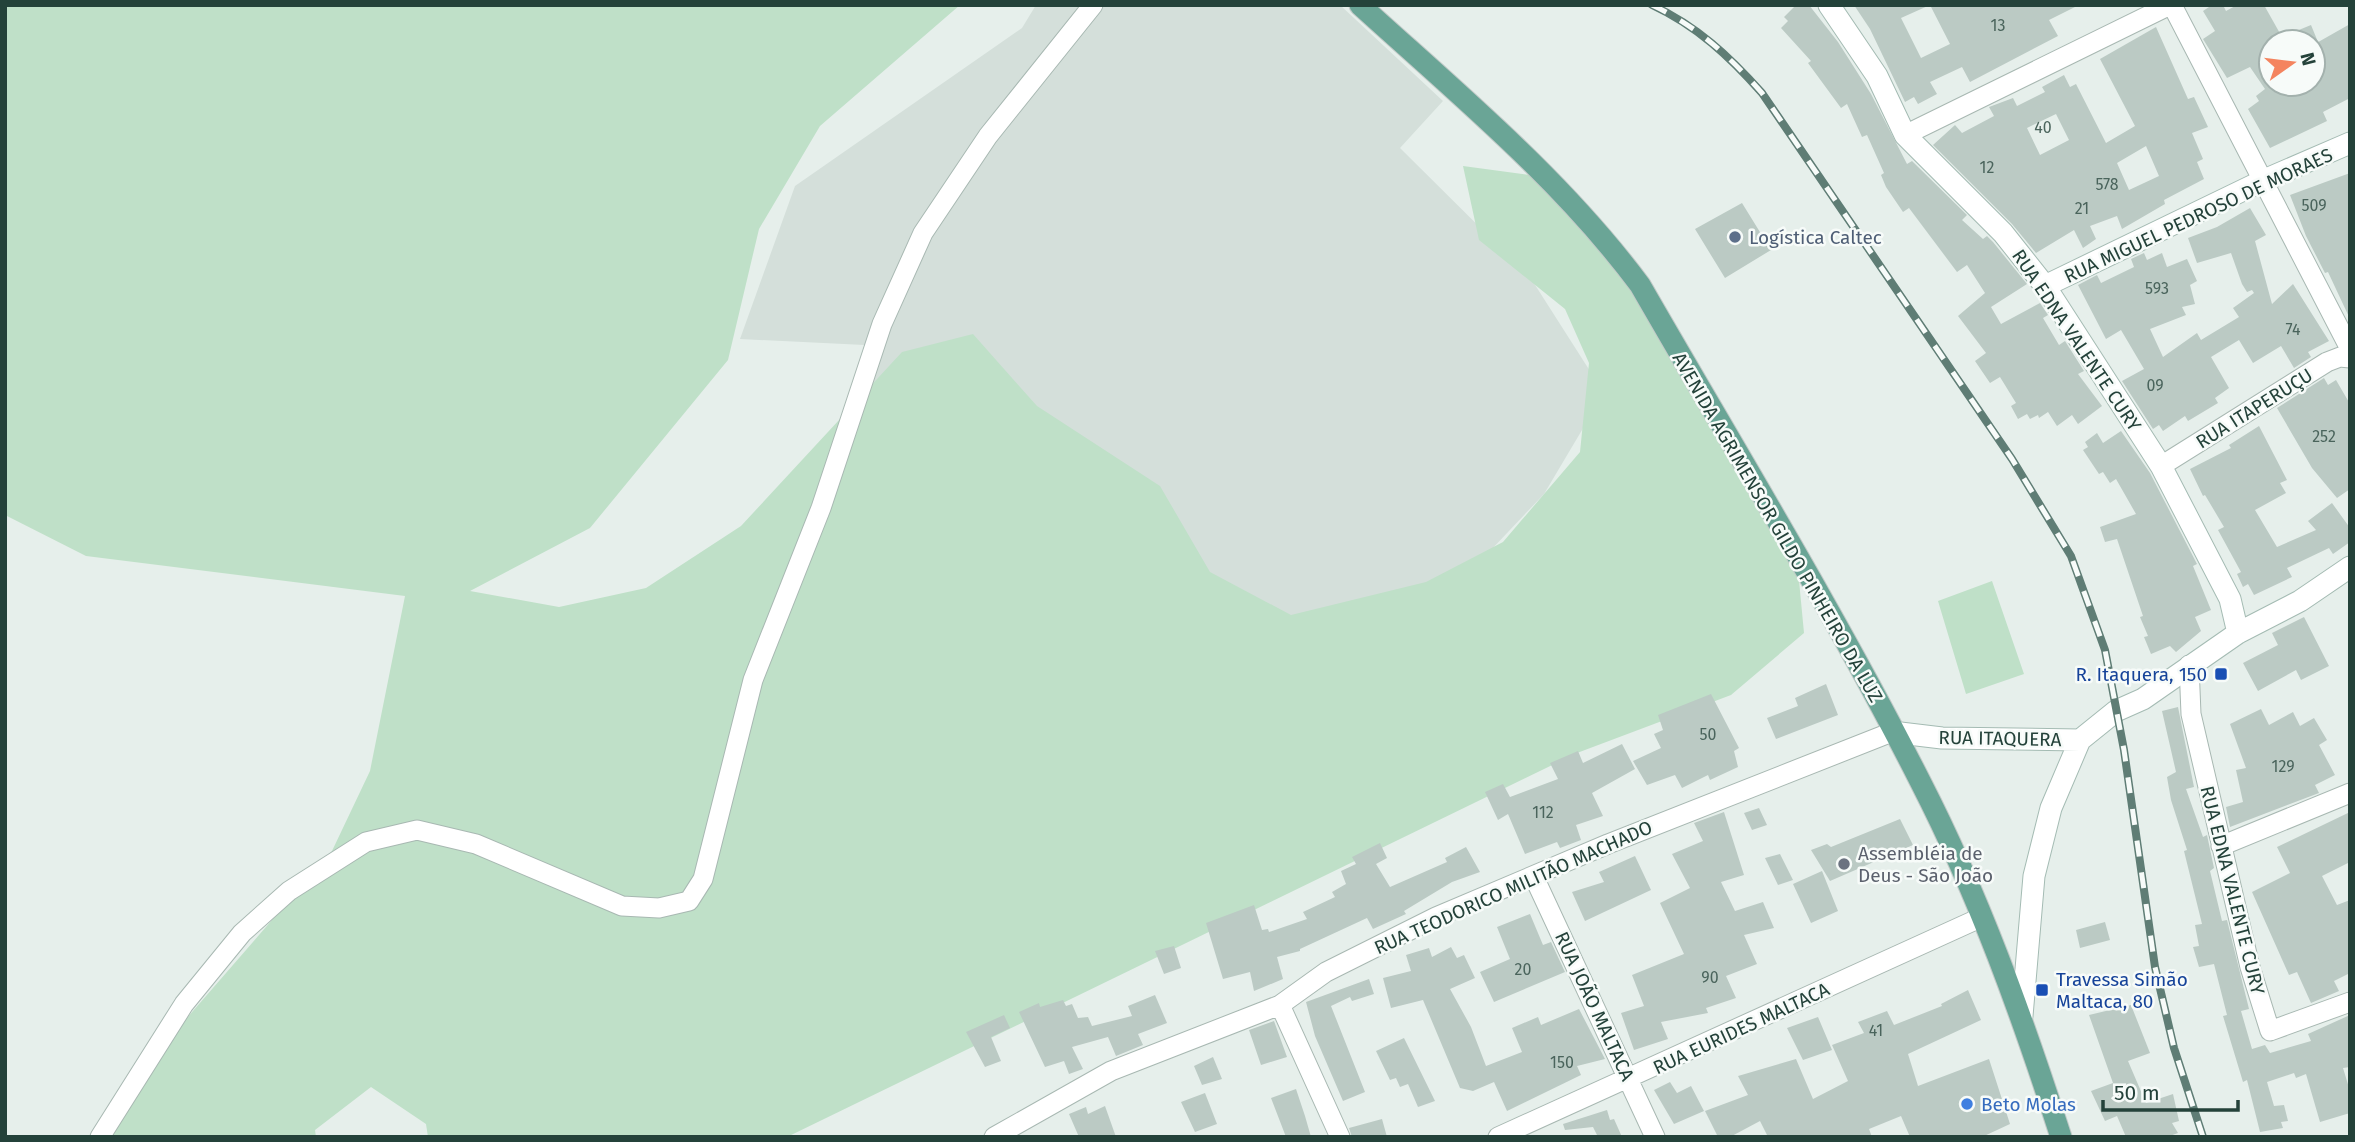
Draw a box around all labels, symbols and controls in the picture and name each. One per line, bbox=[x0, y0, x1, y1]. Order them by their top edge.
house number: 13 bbox=[1991, 16, 2005, 35]
north arrow bbox=[2257, 28, 2327, 98]
text: N bbox=[2295, 50, 2321, 68]
house number: 40 bbox=[2034, 118, 2052, 137]
street label: RUA MIGUEL PEDROSO DE MORAES bbox=[2060, 143, 2336, 288]
house number: 12 bbox=[1980, 158, 1994, 177]
house number: 578 bbox=[2095, 175, 2119, 194]
house number: 509 bbox=[2301, 196, 2327, 215]
house number: 21 bbox=[2075, 199, 2089, 218]
place label: Logística Caltec bbox=[1749, 226, 1882, 249]
marker: Logística Caltec bbox=[1727, 229, 1743, 245]
street label: RUA EDNA VALENTE CURY bbox=[2007, 245, 2146, 436]
house number: 593 bbox=[2145, 279, 2169, 298]
house number: 74 bbox=[2286, 320, 2301, 339]
street label: AVENIDA AGRIMENSOR GILDO PINHEIRO DA LUZ bbox=[1668, 348, 1888, 706]
street label: RUA ITAPERUÇU bbox=[2192, 363, 2317, 453]
house number: 09 bbox=[2146, 376, 2164, 395]
house number: 252 bbox=[2312, 427, 2336, 446]
place label: R. Itaquera, 150 bbox=[2076, 663, 2207, 686]
marker: R. Itaquera, 150 bbox=[2213, 666, 2229, 682]
house number: 50 bbox=[1700, 725, 1717, 744]
street label: RUA ITAQUERA bbox=[1938, 726, 2062, 751]
house number: 129 bbox=[2271, 757, 2295, 776]
street label: RUA EDNA VALENTE CURY bbox=[2195, 783, 2270, 997]
house number: 112 bbox=[1532, 803, 1554, 822]
street label: RUA TEODORICO MILITÃO MACHADO bbox=[1371, 816, 1656, 959]
place label: Assembléia de Deus - São João bbox=[1858, 842, 1993, 887]
marker: Assembléia de Deus - São João bbox=[1836, 856, 1852, 872]
street label: RUA JOÃO MALTACA bbox=[1550, 928, 1639, 1085]
house number: 20 bbox=[1515, 960, 1531, 979]
house number: 90 bbox=[1701, 968, 1719, 987]
place label: Travessa Simão Maltaca, 80 bbox=[2056, 968, 2188, 1013]
street label: RUA EURIDES MALTACA bbox=[1649, 977, 1833, 1079]
marker: Travessa Simão Maltaca, 80 bbox=[2034, 982, 2050, 998]
house number: 41 bbox=[1869, 1021, 1883, 1040]
house number: 150 bbox=[1550, 1053, 1574, 1072]
scale bar bbox=[2103, 1068, 2238, 1112]
text: 50 m bbox=[2114, 1080, 2160, 1106]
place label: Beto Molas bbox=[1981, 1093, 2076, 1116]
marker: Beto Molas bbox=[1959, 1096, 1975, 1112]

